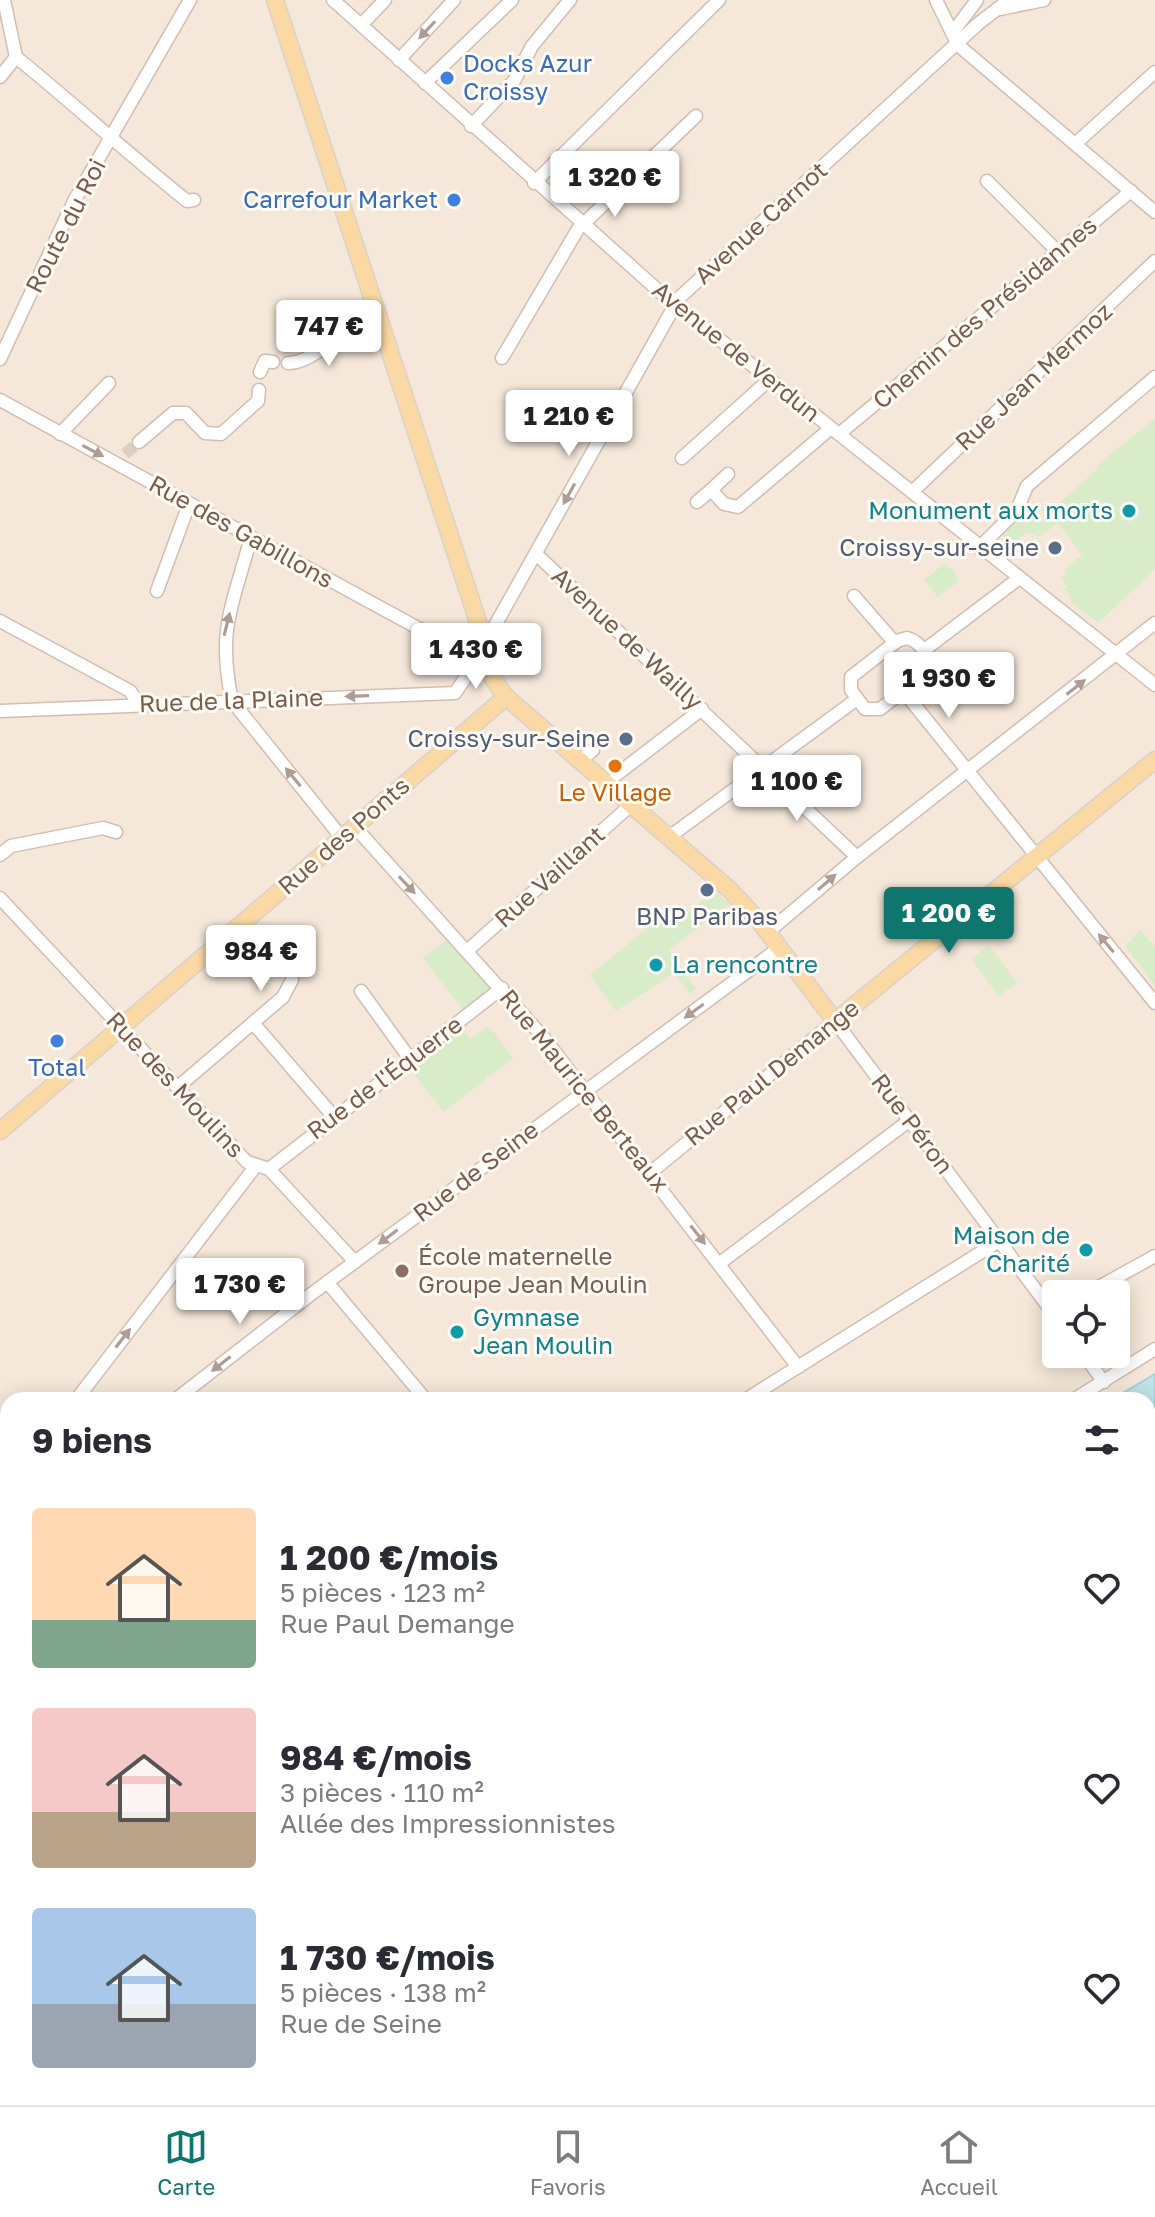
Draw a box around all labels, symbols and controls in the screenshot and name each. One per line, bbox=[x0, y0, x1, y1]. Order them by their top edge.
one-way arrow bbox=[418, 20, 436, 39]
place label: Docks Azur Croissy bbox=[463, 48, 592, 105]
marker: Docks Azur Croissy bbox=[438, 69, 456, 87]
pin: 1 320 € bbox=[541, 151, 689, 219]
street label: Route du Roi bbox=[18, 153, 111, 297]
street label: Avenue Carnot bbox=[688, 155, 832, 289]
text: 1 320 € bbox=[568, 161, 662, 192]
place label: Carrefour Market bbox=[243, 184, 438, 213]
marker: Carrefour Market bbox=[445, 191, 463, 209]
street label: Chemin des Présidannes bbox=[866, 210, 1102, 414]
street label: Avenue de Verdun bbox=[647, 274, 827, 427]
street label: Rue Jean Mermoz bbox=[949, 296, 1117, 456]
pin: 747 € bbox=[273, 300, 385, 368]
text: 747 € bbox=[294, 310, 364, 341]
pin: 1 210 € bbox=[495, 390, 643, 458]
text: 1 210 € bbox=[524, 400, 614, 431]
one-way arrow bbox=[82, 444, 104, 458]
street label: Rue des Gabillons bbox=[144, 468, 339, 593]
one-way arrow bbox=[563, 483, 577, 505]
place label: Monument aux morts bbox=[868, 495, 1113, 524]
marker: Monument aux morts bbox=[1120, 502, 1138, 520]
place label: Croissy-sur-seine bbox=[839, 532, 1039, 561]
marker: Croissy-sur-seine bbox=[1046, 539, 1064, 557]
street label: Avenue de Wailly bbox=[547, 561, 710, 715]
one-way arrow bbox=[222, 612, 234, 637]
pin: 1 430 € bbox=[402, 623, 550, 691]
text: 1 430 € bbox=[429, 633, 523, 664]
pin: 1 930 € bbox=[875, 652, 1023, 720]
text: 1 930 € bbox=[902, 662, 996, 693]
one-way arrow bbox=[1066, 680, 1086, 696]
street label: Rue de la Plaine bbox=[138, 682, 324, 717]
one-way arrow bbox=[344, 690, 369, 703]
place label: Croissy-sur-Seine bbox=[408, 723, 610, 752]
marker: Croissy-sur-Seine bbox=[617, 730, 635, 748]
pin: 1 100 € bbox=[723, 755, 871, 823]
marker: Le Village bbox=[606, 757, 624, 775]
text: 1 100 € bbox=[751, 765, 843, 796]
one-way arrow bbox=[285, 768, 302, 788]
street label: Rue des Ponts bbox=[271, 770, 415, 900]
place label: Le Village bbox=[558, 777, 672, 806]
street label: Rue Vaillant bbox=[488, 819, 610, 933]
one-way arrow bbox=[817, 874, 837, 891]
one-way arrow bbox=[398, 875, 416, 894]
marker: BNP Paribas bbox=[698, 881, 716, 899]
pin: 1 200 € bbox=[875, 887, 1023, 955]
text: 1 200 € bbox=[902, 897, 996, 928]
place label: BNP Paribas bbox=[636, 901, 778, 930]
pin: 984 € bbox=[205, 925, 317, 993]
one-way arrow bbox=[1098, 933, 1115, 953]
text: 984 € bbox=[224, 935, 298, 966]
place label: La rencontre bbox=[672, 949, 818, 978]
marker: La rencontre bbox=[647, 956, 665, 974]
street label: Rue Maurice Berteaux bbox=[494, 983, 676, 1197]
street label: Rue Paul Demange bbox=[678, 992, 864, 1151]
one-way arrow bbox=[684, 1002, 704, 1018]
street label: Rue des Moulins bbox=[101, 1005, 251, 1163]
street label: Rue de l'Équerre bbox=[301, 1009, 467, 1145]
marker: Total bbox=[48, 1032, 66, 1050]
place label: Total bbox=[28, 1052, 86, 1081]
street label: Rue Péron bbox=[866, 1067, 960, 1179]
street label: Rue de Seine bbox=[407, 1114, 543, 1227]
place label: Maison de Charité bbox=[953, 1220, 1070, 1277]
one-way arrow bbox=[690, 1225, 706, 1245]
one-way arrow bbox=[378, 1228, 399, 1244]
place label: École maternelle Groupe Jean Moulin bbox=[418, 1241, 648, 1298]
marker: Maison de Charité bbox=[1077, 1241, 1095, 1259]
pin: 1 730 € bbox=[166, 1258, 314, 1326]
marker: École maternelle Groupe Jean Moulin bbox=[393, 1262, 411, 1280]
text: 1 730 € bbox=[194, 1268, 286, 1299]
map controls bbox=[1042, 1280, 1130, 1368]
button: locate bbox=[1042, 1280, 1130, 1368]
place label: Gymnase Jean Moulin bbox=[473, 1302, 613, 1359]
marker: Gymnase Jean Moulin bbox=[448, 1323, 466, 1341]
one-way arrow bbox=[115, 1328, 131, 1348]
one-way arrow bbox=[211, 1355, 231, 1372]
icon: filters bbox=[1080, 1418, 1124, 1462]
text: 9 biens bbox=[32, 1420, 152, 1460]
text: 1 200 €/mois bbox=[280, 1537, 498, 1577]
icon: home bbox=[96, 1540, 192, 1636]
icon: heart bbox=[1080, 1566, 1124, 1610]
text: 5 pièces · 123 m² bbox=[280, 1577, 485, 1608]
text: Rue Paul Demange bbox=[280, 1608, 515, 1639]
text: 984 €/mois bbox=[280, 1737, 472, 1777]
icon: home bbox=[96, 1740, 192, 1836]
icon: heart bbox=[1080, 1766, 1124, 1810]
text: 3 pièces · 110 m² bbox=[280, 1777, 484, 1808]
text: Allée des Impressionnistes bbox=[280, 1808, 616, 1839]
text: 1 730 €/mois bbox=[280, 1937, 495, 1977]
icon: home bbox=[96, 1940, 192, 2036]
icon: heart bbox=[1080, 1966, 1124, 2010]
text: 5 pièces · 138 m² bbox=[280, 1977, 486, 2008]
text: Rue de Seine bbox=[280, 2008, 442, 2039]
tab: Carte bbox=[157, 2125, 215, 2200]
tab: Favoris bbox=[530, 2125, 606, 2200]
tab: Accueil bbox=[920, 2125, 998, 2200]

